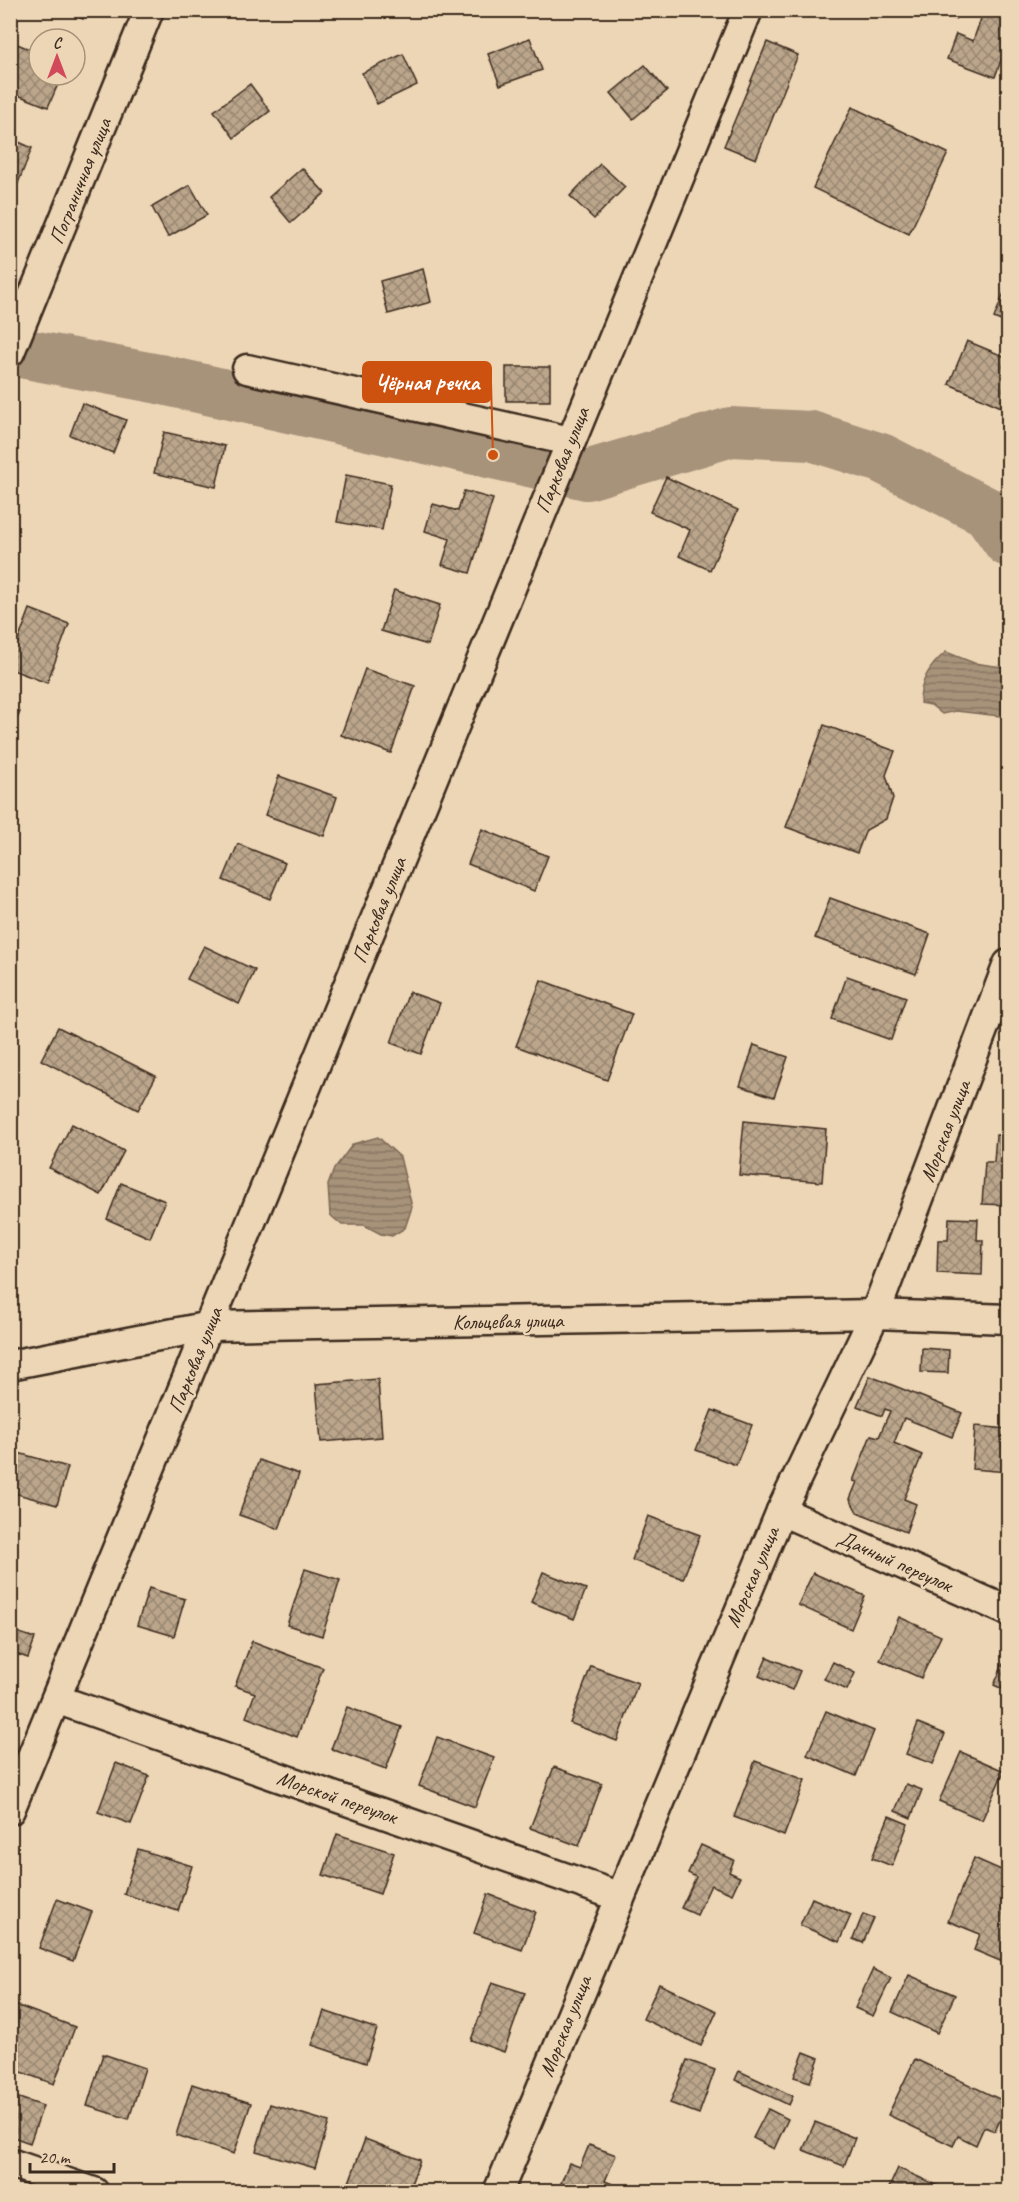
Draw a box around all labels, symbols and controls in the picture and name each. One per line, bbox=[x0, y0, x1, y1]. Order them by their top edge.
north arrow bbox=[27, 27, 87, 87]
text: С bbox=[53, 33, 63, 53]
street label: Пограничная улица bbox=[43, 113, 118, 248]
callout: Чёрная речка bbox=[363, 362, 491, 402]
text: Чёрная речка bbox=[375, 369, 482, 397]
street label: Парковая улица bbox=[529, 402, 596, 517]
street label: Парковая улица bbox=[346, 852, 413, 967]
street label: Морская улица bbox=[914, 1074, 977, 1185]
street label: Парковая улица bbox=[162, 1302, 229, 1417]
street label: Кольцевая улица bbox=[452, 1307, 565, 1335]
street label: Морская улица bbox=[719, 1521, 786, 1631]
street label: Дачный переулок bbox=[834, 1524, 958, 1599]
street label: Морской переулок bbox=[274, 1764, 402, 1830]
street label: Морская улица bbox=[533, 1970, 598, 2080]
scale bar bbox=[30, 2136, 114, 2174]
text: 20 m bbox=[39, 2146, 72, 2168]

